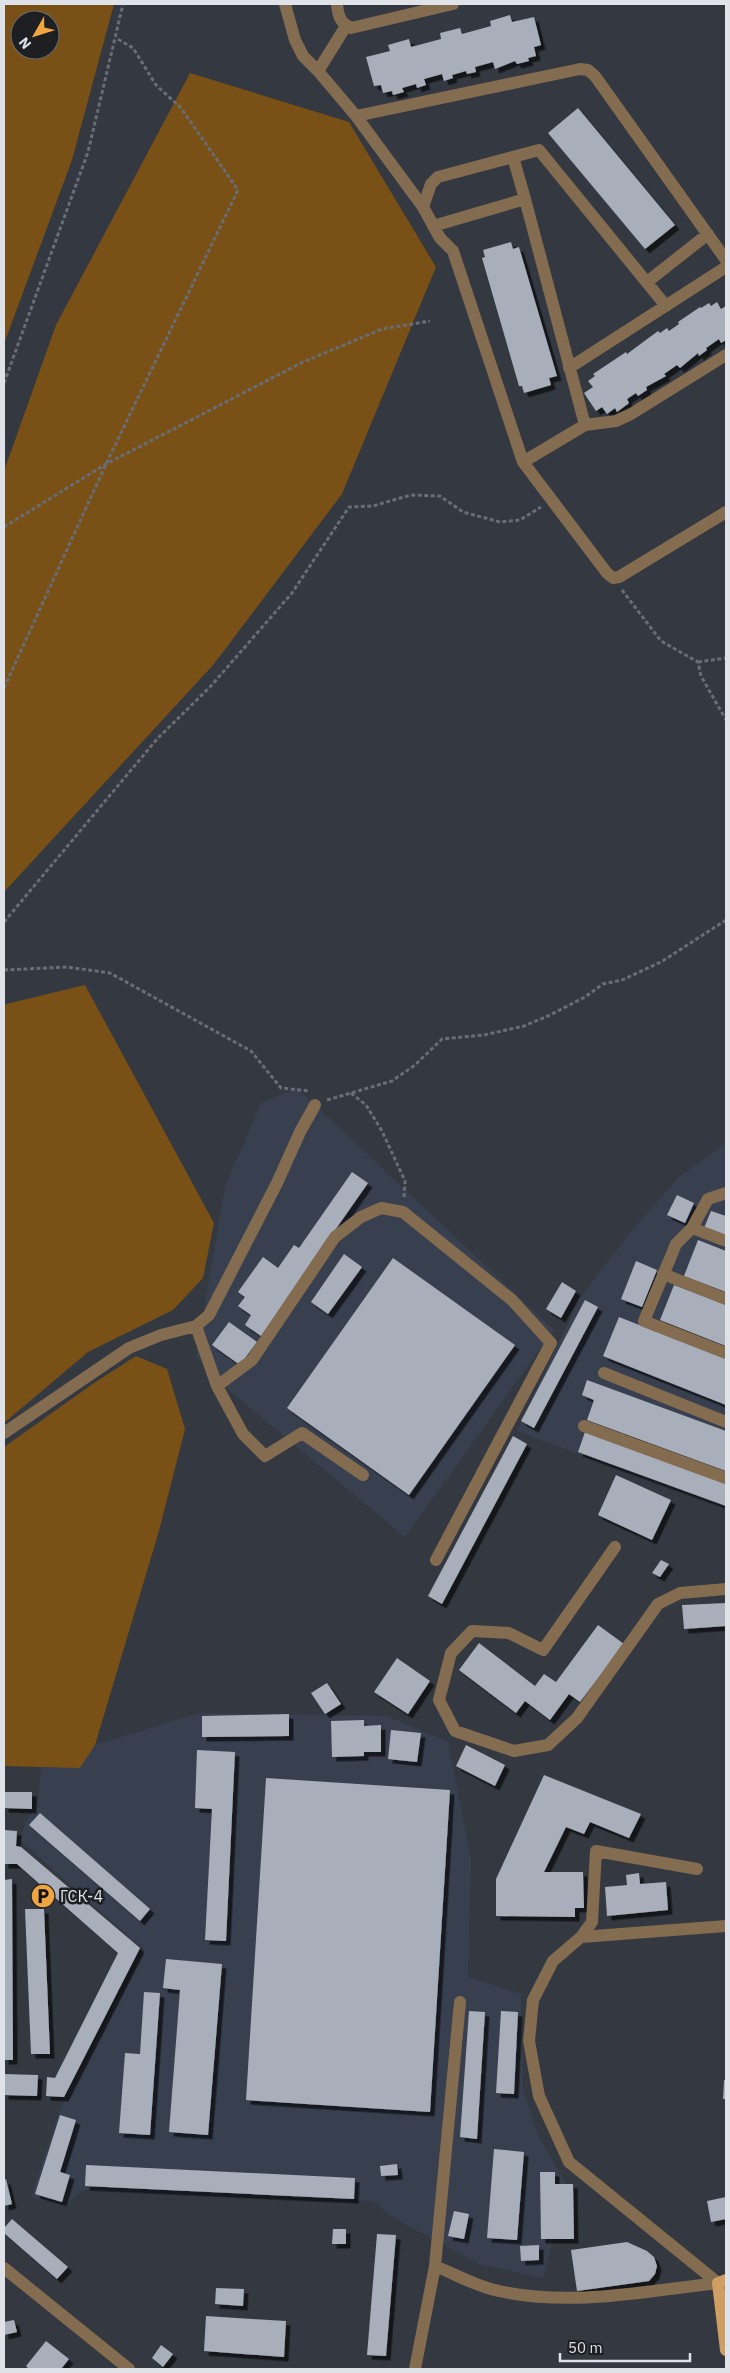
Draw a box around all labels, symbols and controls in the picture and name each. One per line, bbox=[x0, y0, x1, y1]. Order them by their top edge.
north arrow bbox=[10, 10, 60, 60]
text: N bbox=[15, 34, 35, 53]
parking icon: ГСК-4 bbox=[30, 1883, 56, 1909]
place label: ГСК-4 bbox=[60, 1886, 103, 1906]
scale bar bbox=[560, 2330, 690, 2362]
text: 50 m bbox=[568, 2338, 603, 2357]

